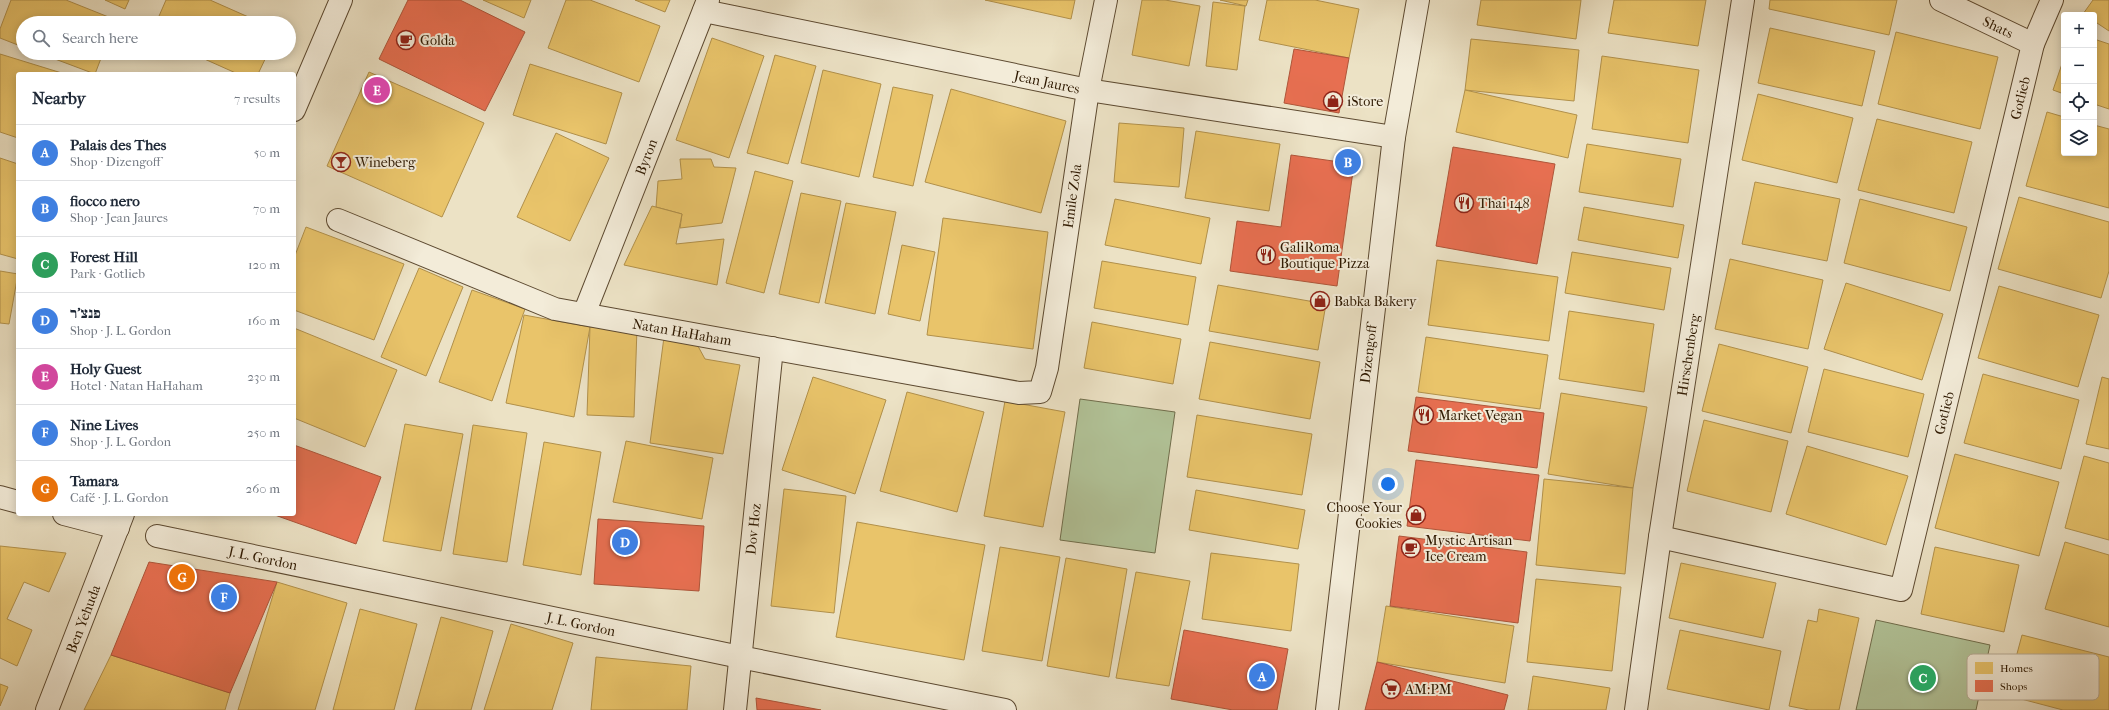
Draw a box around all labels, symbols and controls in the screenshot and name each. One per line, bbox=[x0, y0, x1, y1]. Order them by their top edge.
map controls bbox=[2061, 12, 2097, 156]
button: + bbox=[2061, 12, 2097, 48]
street label: Shats bbox=[1980, 13, 2016, 42]
search box bbox=[16, 16, 296, 60]
icon: search bbox=[30, 27, 52, 49]
text: Search here bbox=[62, 29, 138, 47]
cafe icon: Golda bbox=[395, 29, 417, 51]
place label: Golda bbox=[420, 32, 455, 49]
button: − bbox=[2061, 48, 2097, 84]
street label: Jean Jaures bbox=[1011, 67, 1081, 98]
pin: E bbox=[364, 75, 390, 105]
street label: Gotlieb bbox=[2007, 75, 2034, 122]
button: locate bbox=[2061, 84, 2097, 120]
text: Nearby bbox=[32, 88, 86, 108]
shop icon: iStore bbox=[1322, 90, 1344, 112]
text: 7 results bbox=[234, 91, 280, 106]
place label: iStore bbox=[1347, 93, 1383, 110]
button: layers bbox=[2061, 120, 2097, 156]
text: Palais des Thes bbox=[70, 136, 166, 154]
street label: Byron bbox=[632, 137, 661, 178]
text: A bbox=[41, 145, 49, 160]
text: 50 m bbox=[254, 145, 280, 160]
pin: B bbox=[1335, 147, 1361, 177]
bar icon: Wineberg bbox=[330, 151, 352, 173]
text: Shop · Dizengoff bbox=[70, 154, 160, 169]
place label: Wineberg bbox=[354, 154, 416, 171]
street label: Emile Zola bbox=[1060, 162, 1085, 229]
text: fiocco nero bbox=[70, 192, 140, 210]
restaurant icon: Thai 148 bbox=[1453, 192, 1475, 214]
place label: Thai 148 bbox=[1478, 195, 1530, 212]
text: B bbox=[41, 201, 49, 216]
text: 70 m bbox=[253, 201, 280, 216]
text: Shop · Jean Jaures bbox=[70, 210, 168, 225]
place label: GaliRoma Boutique Pizza bbox=[1280, 239, 1370, 272]
restaurant icon: GaliRoma Boutique Pizza bbox=[1255, 244, 1277, 266]
text: Forest Hill bbox=[70, 248, 138, 266]
text: C bbox=[41, 257, 49, 272]
text: 120 m bbox=[248, 257, 280, 272]
text: Park · Gotlieb bbox=[70, 266, 145, 281]
shop icon: Babka Bakery bbox=[1309, 290, 1331, 312]
place label: Babka Bakery bbox=[1334, 293, 1417, 310]
text: פנצ'ר bbox=[70, 304, 101, 322]
street label: Hirschenberg bbox=[1674, 312, 1703, 397]
text: D bbox=[40, 313, 50, 328]
text: 160 m bbox=[248, 313, 280, 328]
street label: Natan HaHaham bbox=[631, 315, 733, 350]
street label: Dizengoff bbox=[1356, 320, 1381, 384]
text: Shop · J. L. Gordon bbox=[70, 323, 171, 338]
text: Holy Guest bbox=[70, 360, 142, 378]
text: E bbox=[41, 369, 49, 384]
text: 230 m bbox=[247, 369, 280, 384]
text: Hotel · Natan HaHaham bbox=[70, 378, 203, 393]
street label: Gotlieb bbox=[1931, 390, 1958, 437]
restaurant icon: Market Vegan bbox=[1413, 404, 1435, 426]
place label: Market Vegan bbox=[1438, 407, 1522, 424]
text: Nine Lives bbox=[70, 416, 138, 434]
text: F bbox=[42, 425, 48, 440]
text: 250 m bbox=[247, 425, 280, 440]
text: Shop · J. L. Gordon bbox=[70, 434, 171, 449]
text: Tamara bbox=[70, 472, 119, 490]
your location bbox=[1378, 474, 1398, 494]
text: G bbox=[40, 481, 50, 496]
text: 260 m bbox=[246, 481, 280, 496]
text: Café · J. L. Gordon bbox=[70, 490, 169, 505]
place label: Choose Your Cookies bbox=[1326, 499, 1402, 532]
street label: Dov Hoz bbox=[742, 502, 765, 556]
shop icon: Choose Your Cookies bbox=[1405, 504, 1427, 526]
pin: D bbox=[612, 527, 638, 557]
place label: Mystic Artisan Ice Cream bbox=[1425, 532, 1512, 565]
cafe icon: Mystic Artisan Ice Cream bbox=[1400, 537, 1422, 559]
street label: J. L. Gordon bbox=[226, 543, 299, 574]
pin: G bbox=[169, 562, 195, 592]
street label: Ben Yehuda bbox=[63, 582, 104, 656]
pin: F bbox=[211, 582, 237, 612]
street label: J. L. Gordon bbox=[544, 609, 617, 640]
legend bbox=[1967, 654, 2099, 700]
pin: A bbox=[1249, 661, 1275, 691]
text: Homes bbox=[2000, 662, 2033, 675]
pin: C bbox=[1910, 663, 1936, 693]
supermarket icon: AM:PM bbox=[1380, 678, 1402, 700]
text: Shops bbox=[2000, 680, 2027, 693]
place label: AM:PM bbox=[1404, 681, 1452, 698]

